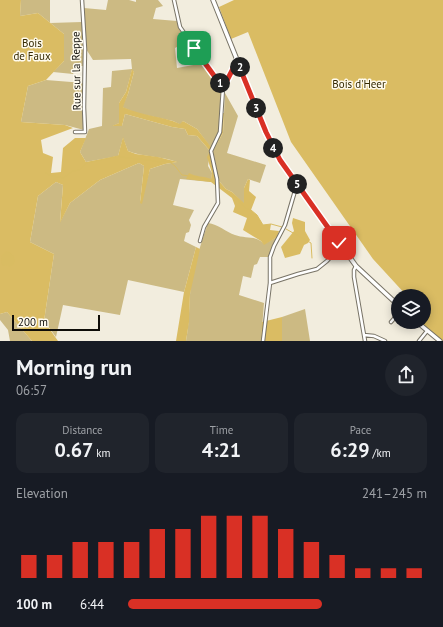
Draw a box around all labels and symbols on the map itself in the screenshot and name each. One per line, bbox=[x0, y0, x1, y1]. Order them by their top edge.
street label: Rue sur la Reppe bbox=[68, 31, 84, 111]
pin bbox=[177, 31, 211, 65]
park label: Bois de Faux bbox=[13, 36, 51, 63]
pin: 2 bbox=[230, 57, 250, 77]
pin: 1 bbox=[210, 73, 230, 93]
park label: Bois d'Heer bbox=[332, 77, 386, 91]
pin: 3 bbox=[246, 98, 266, 118]
pin: 4 bbox=[263, 138, 283, 158]
pin: 5 bbox=[287, 174, 307, 194]
pin bbox=[322, 226, 356, 260]
scale bar bbox=[12, 313, 100, 332]

